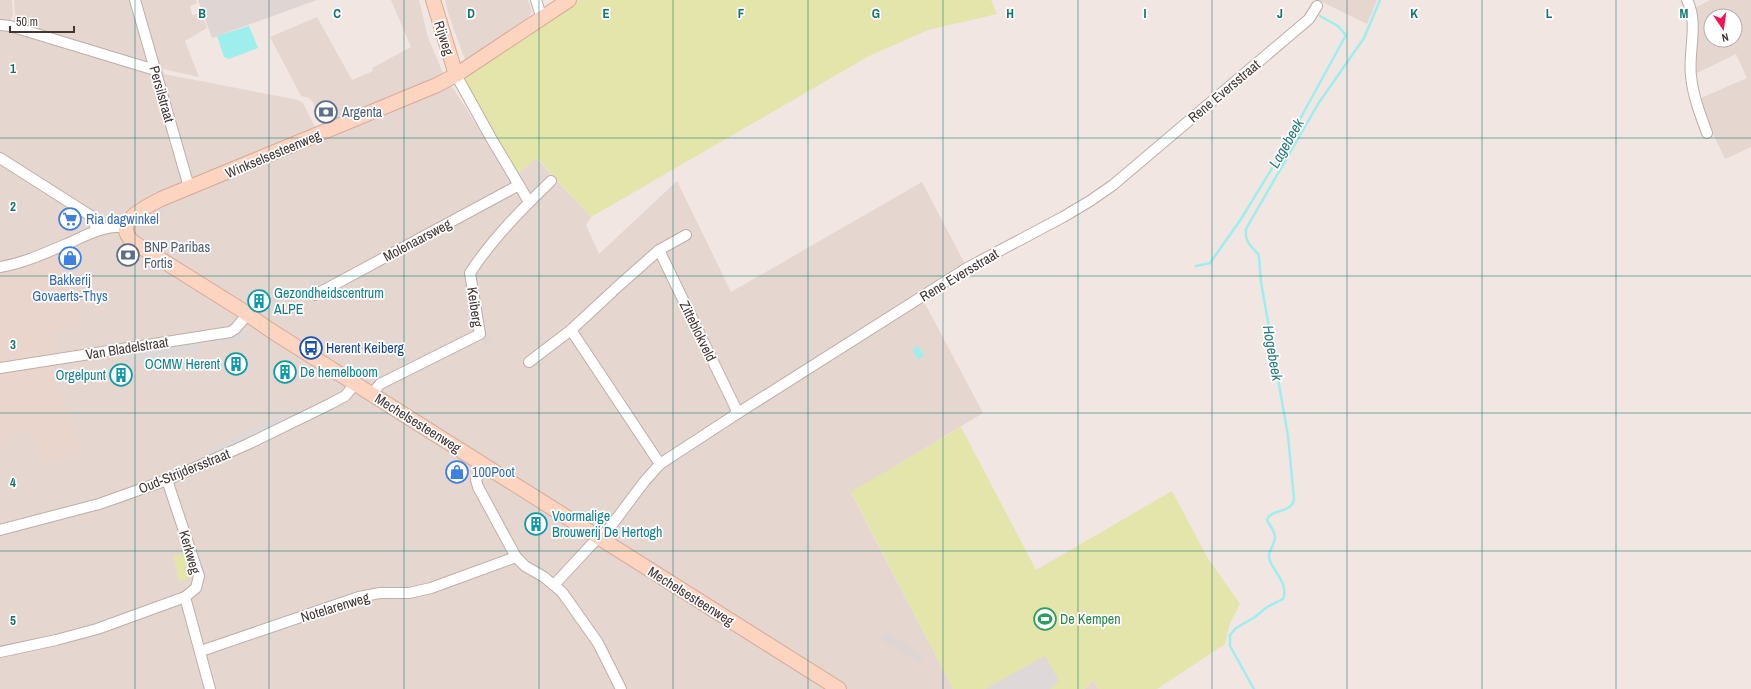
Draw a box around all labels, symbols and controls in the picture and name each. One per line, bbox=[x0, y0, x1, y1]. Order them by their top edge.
text: B bbox=[198, 5, 206, 22]
text: C bbox=[333, 5, 341, 22]
text: D bbox=[467, 5, 475, 22]
text: E bbox=[602, 5, 610, 22]
text: F bbox=[738, 5, 745, 22]
text: G bbox=[872, 5, 880, 22]
text: H bbox=[1006, 5, 1014, 22]
text: I bbox=[1144, 5, 1147, 22]
text: J bbox=[1277, 5, 1283, 22]
text: K bbox=[1410, 5, 1418, 22]
text: L bbox=[1546, 5, 1553, 22]
text: M bbox=[1680, 5, 1689, 22]
scale bar bbox=[10, 8, 74, 34]
north arrow bbox=[1703, 8, 1743, 48]
text: 50 m bbox=[16, 14, 38, 30]
street label: Rijweg bbox=[430, 19, 458, 58]
text: N bbox=[1721, 30, 1730, 45]
street label: Rene Eversstraat bbox=[1184, 56, 1264, 126]
text: 1 bbox=[10, 60, 16, 77]
street label: Persilstraat bbox=[145, 64, 179, 124]
bank icon: Argenta bbox=[313, 99, 339, 125]
place label: Argenta bbox=[341, 103, 383, 121]
water label: Lagebeek bbox=[1263, 114, 1309, 172]
street label: Winkselsesteenweg bbox=[222, 126, 324, 182]
text: 2 bbox=[10, 198, 16, 215]
supermarket icon: Ria dagwinkel bbox=[57, 206, 83, 232]
place label: Ria dagwinkel bbox=[86, 210, 159, 228]
street label: Molenaarsweg bbox=[380, 214, 455, 265]
place label: BNP Paribas Fortis bbox=[144, 238, 210, 272]
bank icon: BNP Paribas Fortis bbox=[115, 242, 141, 268]
street label: Rene Eversstraat bbox=[916, 244, 1002, 306]
shop icon: Bakkerij Govaerts-Thys bbox=[57, 245, 83, 271]
place label: Bakkerij Govaerts-Thys bbox=[32, 271, 108, 305]
place label: Gezondheidscentrum ALPE bbox=[273, 284, 384, 318]
street label: Keiberg bbox=[463, 286, 487, 329]
building icon: Gezondheidscentrum ALPE bbox=[246, 288, 272, 314]
street label: Zitteblokveld bbox=[676, 298, 720, 364]
water label: Hogebeek bbox=[1258, 324, 1288, 383]
street label: Van Bladelstraat bbox=[84, 333, 170, 363]
bus stop icon: Herent Keiberg bbox=[298, 335, 324, 361]
text: 3 bbox=[10, 336, 16, 353]
place label: Herent Keiberg bbox=[326, 339, 404, 357]
building icon: OCMW Herent bbox=[223, 351, 249, 377]
place label: OCMW Herent bbox=[145, 355, 220, 373]
building icon: De hemelboom bbox=[272, 359, 298, 385]
building icon: Orgelpunt bbox=[108, 362, 134, 388]
place label: De hemelboom bbox=[300, 363, 378, 381]
place label: Orgelpunt bbox=[56, 366, 106, 384]
street label: Mechelsesteenweg bbox=[372, 389, 465, 457]
street label: Oud-Strijdersstraat bbox=[136, 444, 232, 498]
shop icon: 100Poot bbox=[444, 459, 470, 485]
place label: 100Poot bbox=[472, 463, 515, 481]
text: 4 bbox=[10, 474, 16, 491]
place label: Voormalige Brouwerij De Hertogh bbox=[552, 507, 662, 541]
building icon: Voormalige Brouwerij De Hertogh bbox=[523, 511, 549, 537]
street label: Kerkweg bbox=[175, 528, 205, 577]
street label: Mechelsesteenweg bbox=[645, 562, 738, 630]
street label: Notelarenweg bbox=[299, 588, 372, 626]
sports icon: De Kempen bbox=[1032, 606, 1058, 632]
place label: De Kempen bbox=[1060, 610, 1121, 628]
text: 5 bbox=[10, 612, 16, 629]

